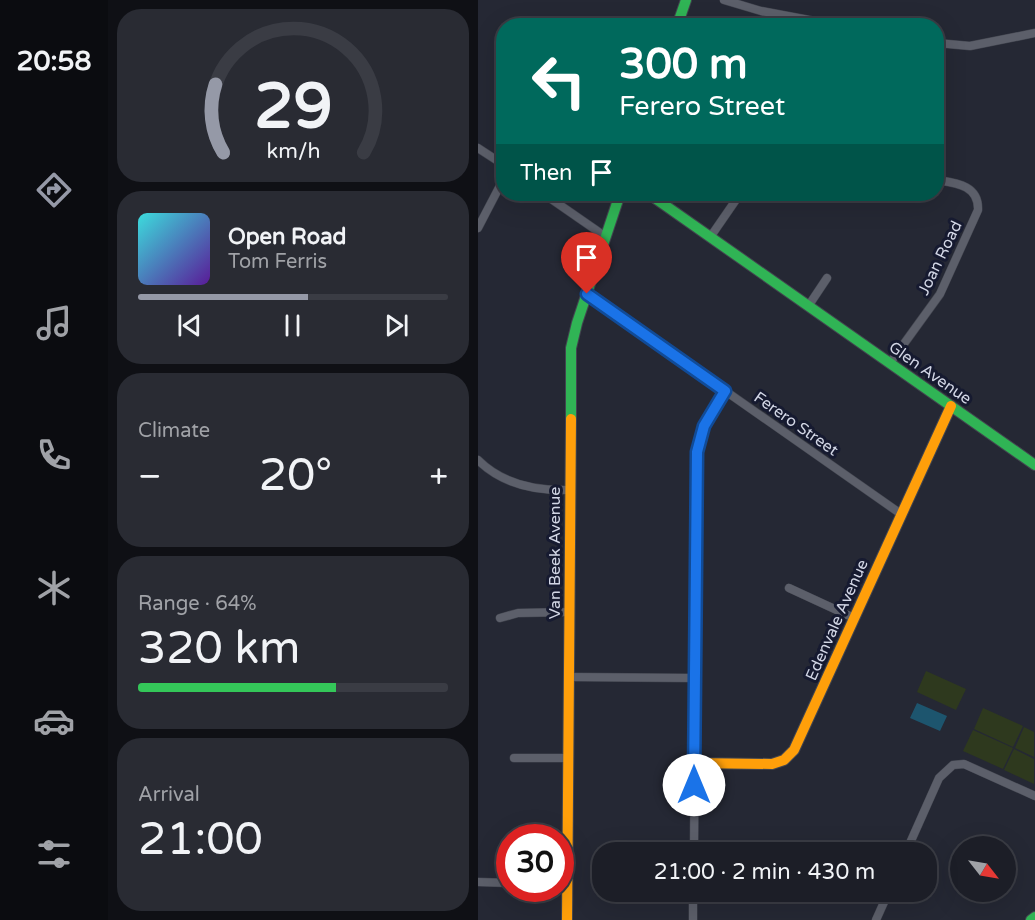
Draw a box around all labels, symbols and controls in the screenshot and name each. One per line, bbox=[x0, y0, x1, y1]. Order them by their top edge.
text: 300 m bbox=[619, 39, 748, 90]
icon: left bbox=[520, 42, 598, 120]
text: 20:58 bbox=[17, 45, 91, 78]
text: 29 bbox=[254, 70, 332, 145]
text: Ferero Street bbox=[619, 90, 785, 123]
text: km/h bbox=[266, 138, 320, 164]
icon: arrive bbox=[585, 156, 618, 189]
text: Then bbox=[520, 160, 573, 186]
icon: directions bbox=[33, 169, 75, 211]
street label: Joan Road bbox=[913, 218, 967, 298]
text: Open Road bbox=[228, 224, 346, 250]
pin bbox=[561, 232, 612, 294]
icon: arrive bbox=[570, 241, 603, 274]
text: Tom Ferris bbox=[228, 250, 327, 274]
icon: music bbox=[33, 302, 75, 344]
icon: previous bbox=[173, 309, 206, 342]
icon: pause bbox=[276, 309, 309, 342]
icon: next bbox=[380, 309, 413, 342]
street label: Glen Avenue bbox=[885, 337, 975, 409]
street label: Ferero Street bbox=[750, 388, 842, 460]
text: Climate bbox=[138, 419, 210, 443]
icon: phone bbox=[33, 434, 75, 476]
text: 20° bbox=[259, 449, 332, 503]
text: − bbox=[138, 457, 162, 496]
text: + bbox=[429, 457, 448, 496]
street label: Van Beek Avenue bbox=[545, 487, 565, 619]
street label: Edenvale Avenue bbox=[801, 556, 873, 684]
icon: climate bbox=[33, 567, 75, 609]
text: Range · 64% bbox=[138, 592, 257, 616]
text: 320 km bbox=[138, 622, 300, 676]
icon: car bbox=[33, 700, 75, 742]
position arrow bbox=[662, 753, 726, 817]
text: Arrival bbox=[138, 783, 200, 807]
text: 21:00 bbox=[138, 813, 263, 867]
speed limit sign: 30 bbox=[496, 824, 574, 902]
icon: filters bbox=[33, 833, 75, 875]
north arrow bbox=[950, 836, 1016, 902]
map controls bbox=[950, 836, 1016, 902]
text: 21:00 · 2 min · 430 m bbox=[654, 859, 875, 885]

